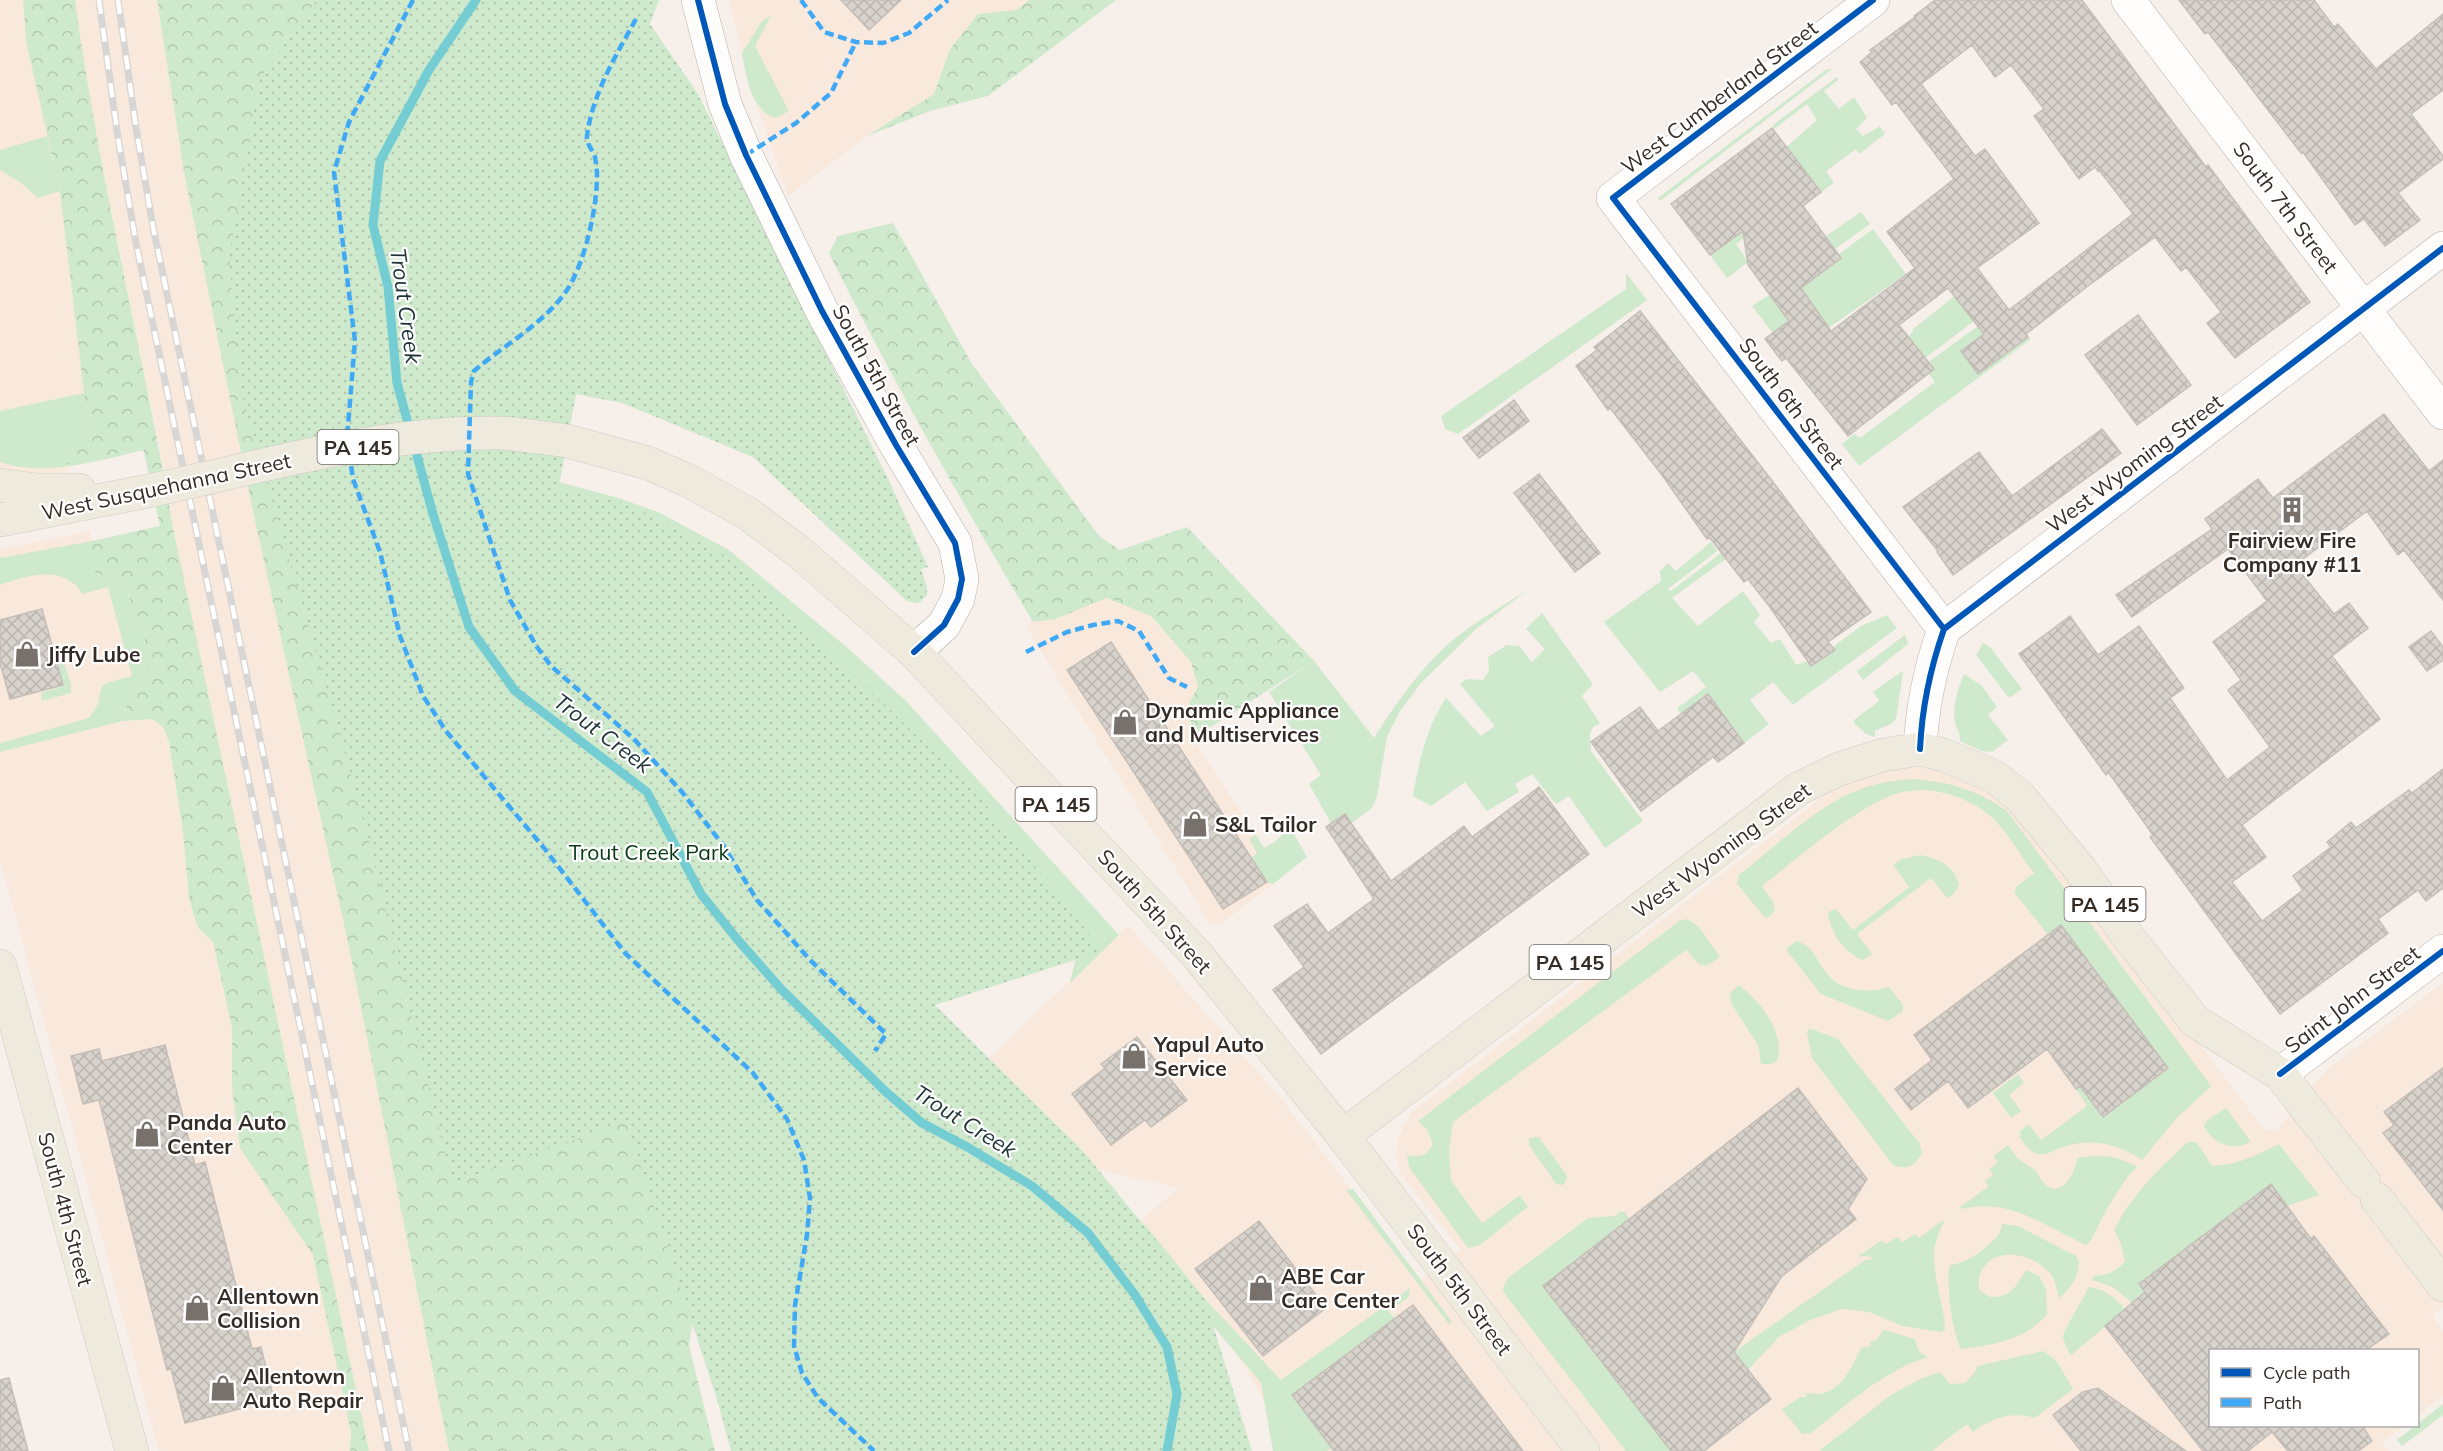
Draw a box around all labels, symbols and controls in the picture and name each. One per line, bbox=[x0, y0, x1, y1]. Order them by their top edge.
street label: West Cumberland Street bbox=[1616, 15, 1822, 179]
street label: South 7th Street bbox=[2228, 136, 2344, 278]
water label: Trout Creek bbox=[384, 246, 428, 366]
street label: South 5th Street bbox=[827, 300, 927, 450]
street label: South 6th Street bbox=[1734, 332, 1850, 474]
street label: West Wyoming Street bbox=[2041, 388, 2227, 538]
road number: PA 145 bbox=[318, 430, 398, 464]
street label: West Susquehanna Street bbox=[39, 447, 293, 525]
building icon: Fairview Fire Company #11 bbox=[2277, 495, 2307, 525]
place label: Fairview Fire Company #11 bbox=[2223, 527, 2361, 577]
shop icon: Jiffy Lube bbox=[12, 639, 42, 669]
place label: Jiffy Lube bbox=[47, 641, 141, 667]
water label: Trout Creek bbox=[548, 687, 658, 780]
place label: Dynamic Appliance and Multiservices bbox=[1145, 697, 1339, 747]
shop icon: Dynamic Appliance and Multiservices bbox=[1110, 707, 1140, 737]
street label: West Wyoming Street bbox=[1627, 776, 1815, 924]
road number: PA 145 bbox=[1016, 787, 1096, 821]
shop icon: S&L Tailor bbox=[1180, 809, 1210, 839]
place label: S&L Tailor bbox=[1215, 811, 1317, 837]
park label: Trout Creek Park bbox=[569, 839, 730, 865]
street label: South 5th Street bbox=[1092, 844, 1218, 978]
road number: PA 145 bbox=[2064, 887, 2146, 921]
street label: Saint John Street bbox=[2279, 940, 2425, 1058]
road number: PA 145 bbox=[1530, 945, 1610, 979]
place label: Yapul Auto Service bbox=[1153, 1031, 1264, 1081]
shop icon: Yapul Auto Service bbox=[1119, 1041, 1149, 1071]
water label: Trout Creek bbox=[908, 1078, 1022, 1164]
place label: Panda Auto Center bbox=[167, 1109, 287, 1159]
shop icon: Panda Auto Center bbox=[132, 1119, 162, 1149]
street label: South 4th Street bbox=[33, 1129, 99, 1289]
street label: South 5th Street bbox=[1402, 1218, 1518, 1360]
place label: ABE Car Care Center bbox=[1281, 1263, 1400, 1313]
shop icon: ABE Car Care Center bbox=[1246, 1273, 1276, 1303]
place label: Allentown Collision bbox=[217, 1283, 319, 1333]
shop icon: Allentown Collision bbox=[182, 1293, 212, 1323]
legend bbox=[2209, 1349, 2419, 1427]
text: Cycle path bbox=[2263, 1361, 2350, 1384]
place label: Allentown Auto Repair bbox=[243, 1363, 364, 1413]
shop icon: Allentown Auto Repair bbox=[208, 1373, 238, 1403]
text: Path bbox=[2263, 1391, 2302, 1414]

